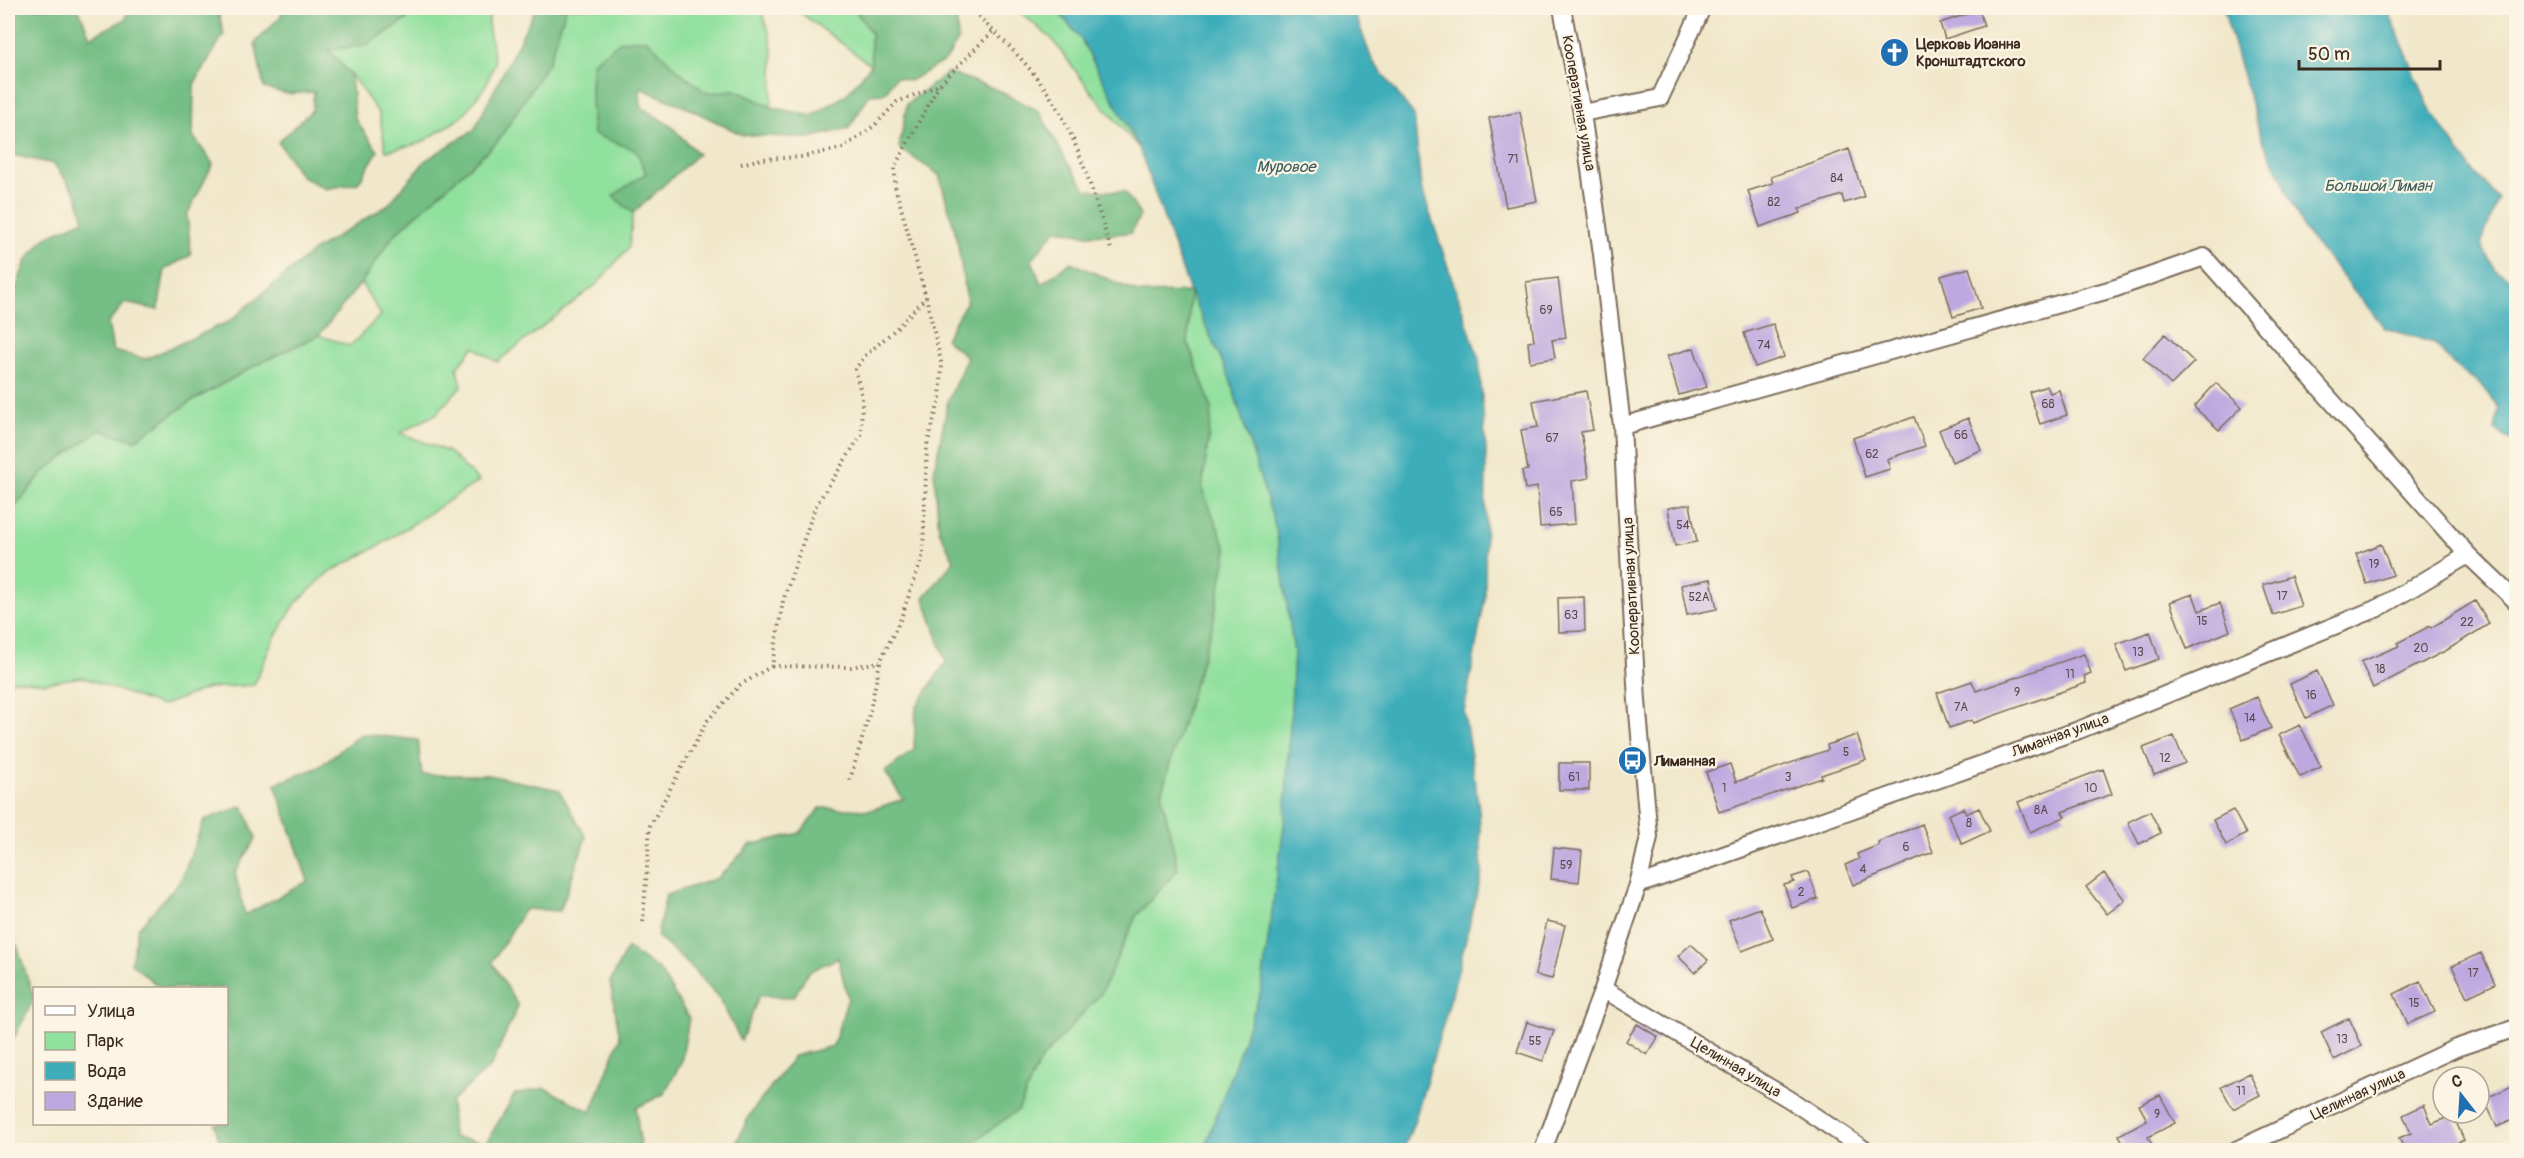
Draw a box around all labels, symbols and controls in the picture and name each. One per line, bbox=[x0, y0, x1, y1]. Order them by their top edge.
scale bar bbox=[2299, 33, 2440, 71]
street label: Кооперативная улица bbox=[1557, 34, 1600, 172]
place label: Церковь Иоанна Кронштадтского bbox=[1916, 35, 2025, 71]
church icon: Церковь Иоанна Кронштадтского bbox=[1879, 37, 1911, 69]
text: 50 m bbox=[2308, 43, 2350, 66]
house number: 71 bbox=[1507, 152, 1519, 167]
water label: Муровое bbox=[1257, 157, 1318, 177]
house number: 84 bbox=[1830, 171, 1844, 186]
water label: Большой Лиман bbox=[2324, 176, 2434, 196]
house number: 82 bbox=[1768, 195, 1781, 210]
house number: 69 bbox=[1539, 303, 1553, 318]
house number: 74 bbox=[1757, 338, 1771, 353]
house number: 68 bbox=[2041, 397, 2055, 412]
house number: 66 bbox=[1954, 428, 1968, 443]
house number: 67 bbox=[1545, 431, 1559, 446]
house number: 62 bbox=[1865, 447, 1879, 462]
house number: 65 bbox=[1549, 505, 1563, 520]
street label: Кооперативная улица bbox=[1618, 517, 1645, 655]
house number: 54 bbox=[1676, 518, 1690, 533]
house number: 19 bbox=[2369, 557, 2379, 572]
house number: 17 bbox=[2276, 589, 2288, 604]
house number: 52А bbox=[1688, 590, 1710, 605]
house number: 63 bbox=[1564, 608, 1578, 623]
house number: 15 bbox=[2196, 614, 2208, 629]
house number: 22 bbox=[2460, 615, 2474, 630]
house number: 20 bbox=[2414, 641, 2428, 656]
house number: 13 bbox=[2132, 645, 2144, 660]
house number: 18 bbox=[2375, 662, 2385, 677]
house number: 11 bbox=[2065, 667, 2075, 682]
house number: 9 bbox=[2014, 685, 2020, 700]
house number: 16 bbox=[2305, 688, 2317, 703]
house number: 7А bbox=[1954, 700, 1968, 715]
street label: Лиманная улица bbox=[2008, 709, 2111, 762]
house number: 14 bbox=[2244, 711, 2256, 726]
bus stop icon: Лиманная bbox=[1617, 745, 1649, 777]
house number: 5 bbox=[1843, 745, 1849, 760]
house number: 12 bbox=[2159, 751, 2171, 766]
place label: Лиманная bbox=[1653, 752, 1716, 771]
house number: 61 bbox=[1568, 770, 1580, 785]
house number: 3 bbox=[1785, 770, 1792, 785]
house number: 1 bbox=[1722, 781, 1726, 796]
house number: 10 bbox=[2085, 781, 2097, 796]
house number: 8А bbox=[2034, 803, 2048, 818]
house number: 8 bbox=[1966, 816, 1972, 831]
house number: 6 bbox=[1903, 840, 1910, 855]
house number: 59 bbox=[1560, 858, 1572, 873]
house number: 4 bbox=[1860, 862, 1867, 877]
house number: 2 bbox=[1798, 885, 1805, 900]
house number: 17 bbox=[2467, 966, 2479, 981]
legend bbox=[33, 987, 228, 1125]
house number: 15 bbox=[2408, 996, 2420, 1011]
text: Улица bbox=[87, 1000, 135, 1023]
text: Парк bbox=[87, 1030, 124, 1053]
house number: 13 bbox=[2336, 1032, 2348, 1047]
street label: Целинная улица bbox=[1687, 1033, 1784, 1102]
house number: 55 bbox=[1528, 1034, 1542, 1049]
text: Вода bbox=[87, 1060, 126, 1083]
street label: Целинная улица bbox=[2308, 1064, 2409, 1125]
north arrow bbox=[2431, 1065, 2491, 1125]
text: С bbox=[2449, 1071, 2465, 1093]
house number: 11 bbox=[2236, 1084, 2246, 1099]
text: Здание bbox=[87, 1090, 143, 1113]
house number: 9 bbox=[2154, 1107, 2160, 1122]

